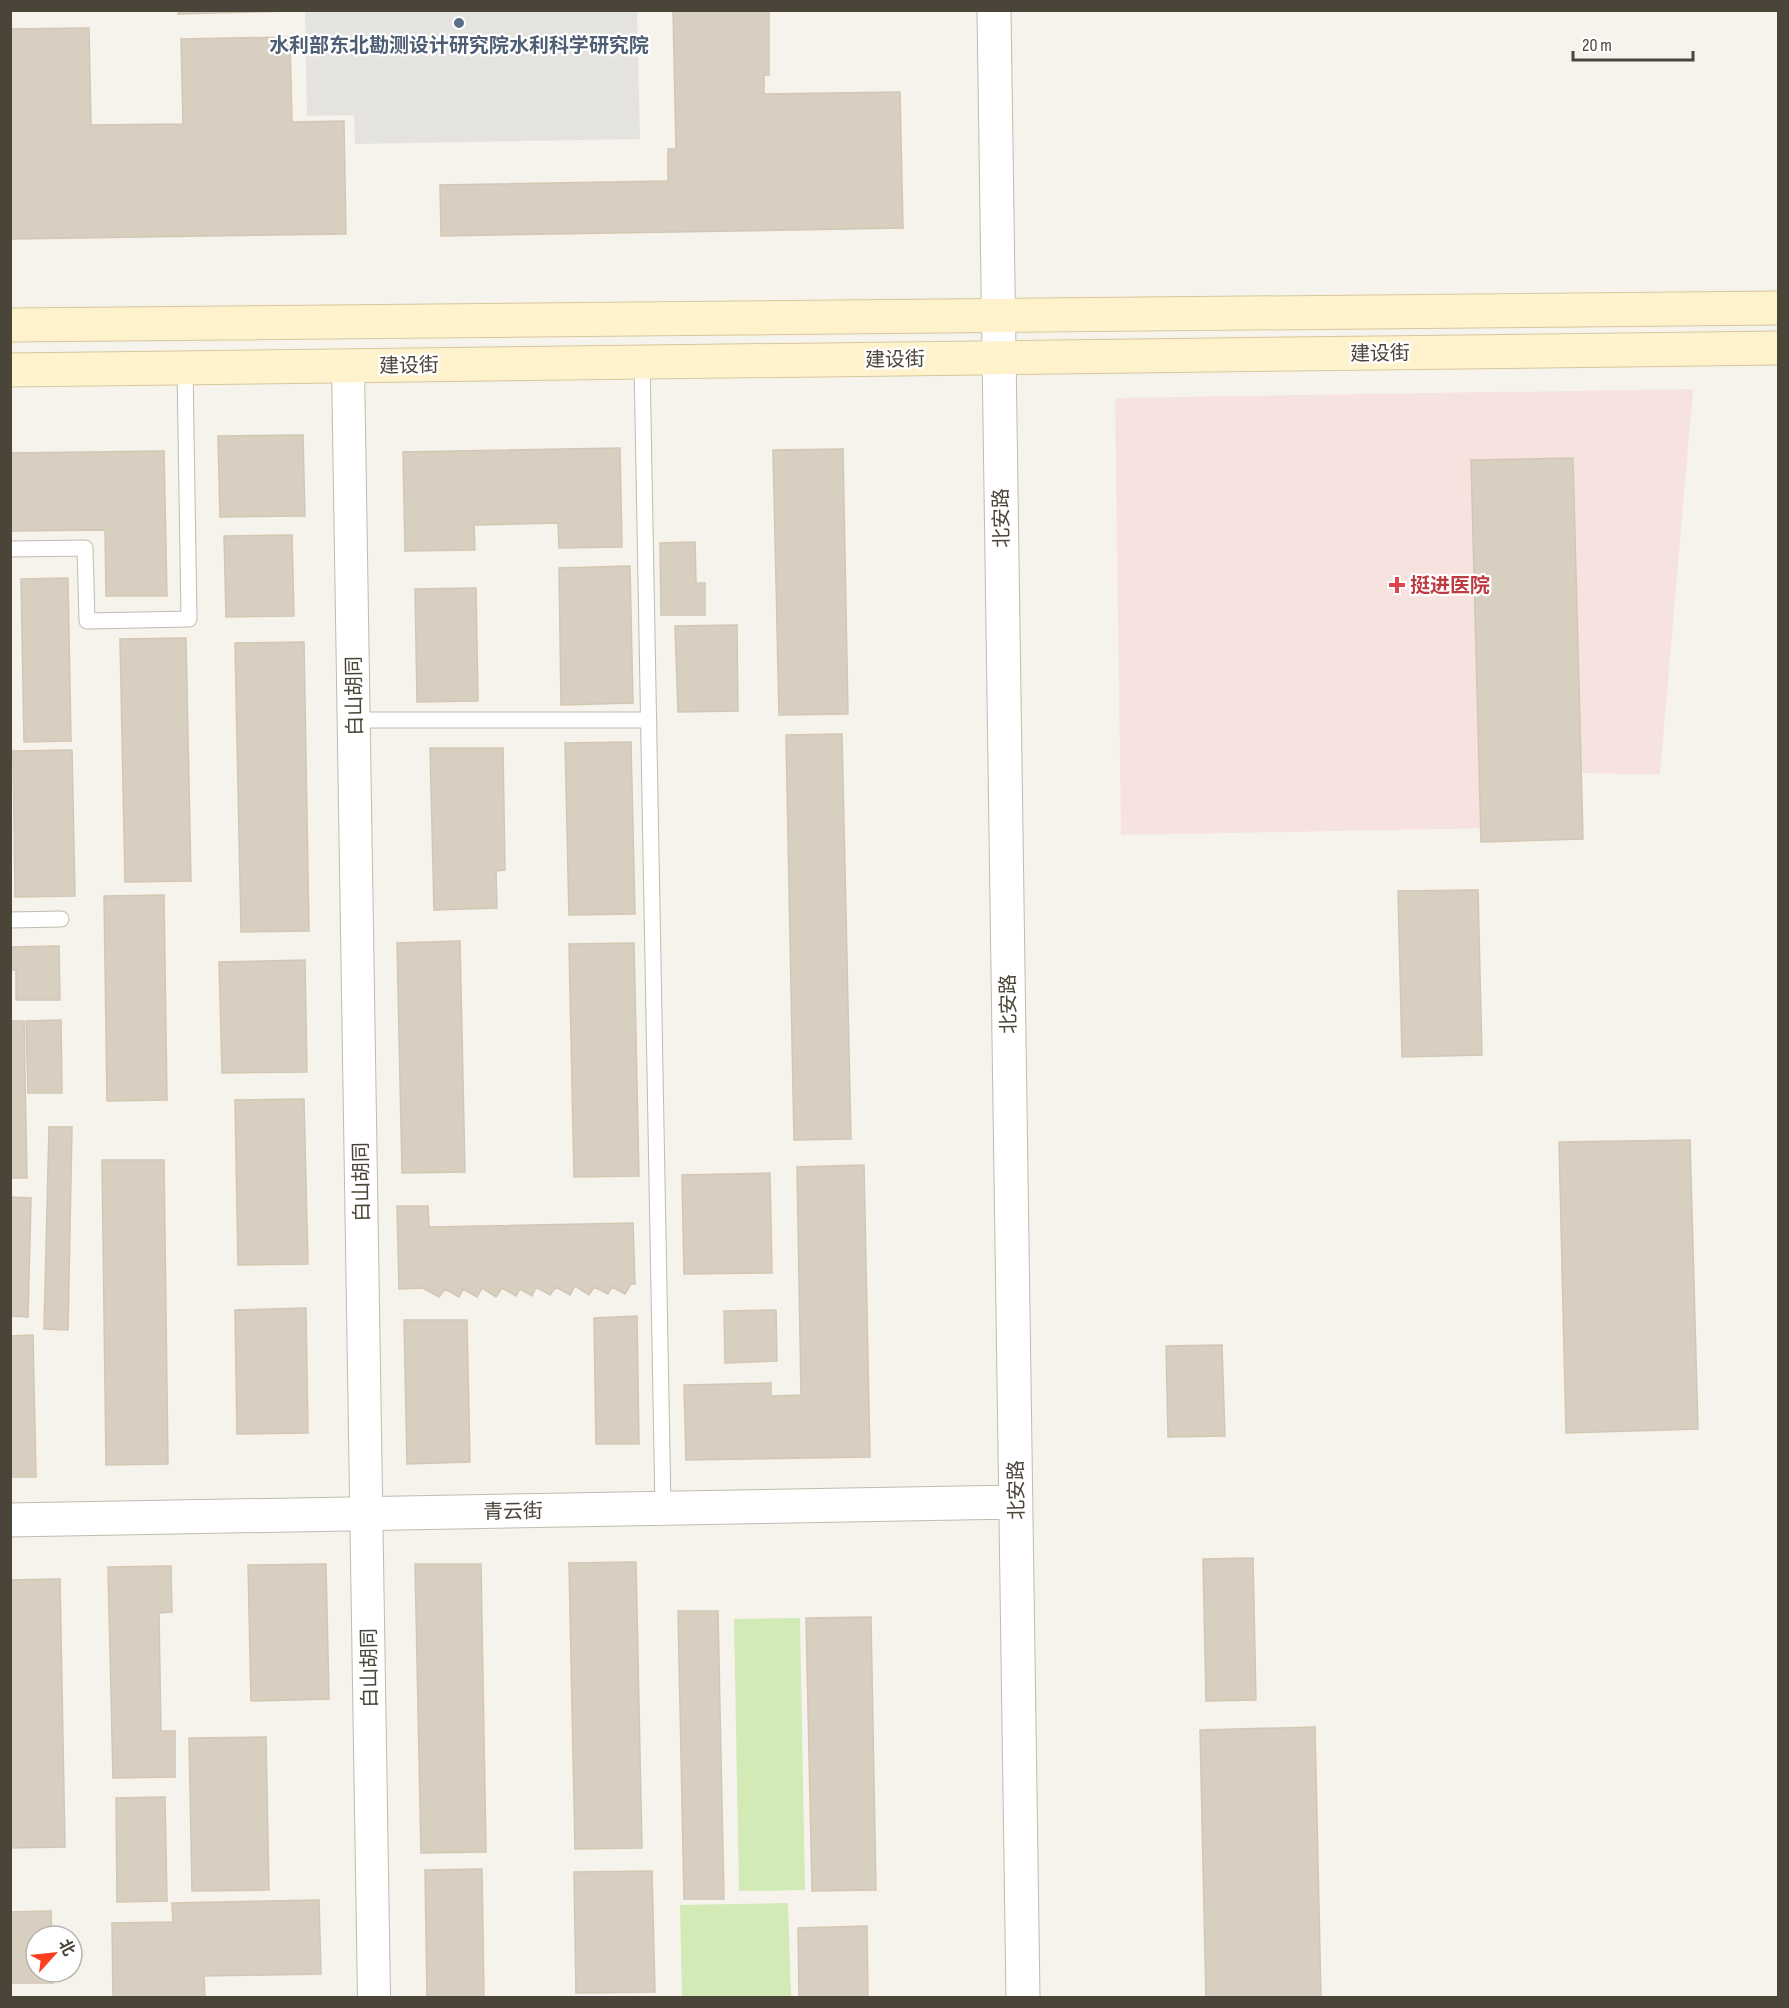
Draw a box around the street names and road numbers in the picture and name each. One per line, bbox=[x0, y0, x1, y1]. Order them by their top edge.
street label: 建设街 bbox=[1350, 341, 1410, 367]
street label: 建设街 bbox=[865, 347, 925, 373]
street label: 建设街 bbox=[379, 353, 439, 379]
street label: 北安路 bbox=[989, 488, 1015, 548]
street label: 白山胡同 bbox=[342, 656, 368, 736]
street label: 北安路 bbox=[996, 974, 1022, 1034]
street label: 白山胡同 bbox=[349, 1142, 375, 1222]
street label: 北安路 bbox=[1004, 1460, 1030, 1520]
street label: 青云街 bbox=[483, 1499, 543, 1525]
street label: 白山胡同 bbox=[357, 1628, 383, 1708]

